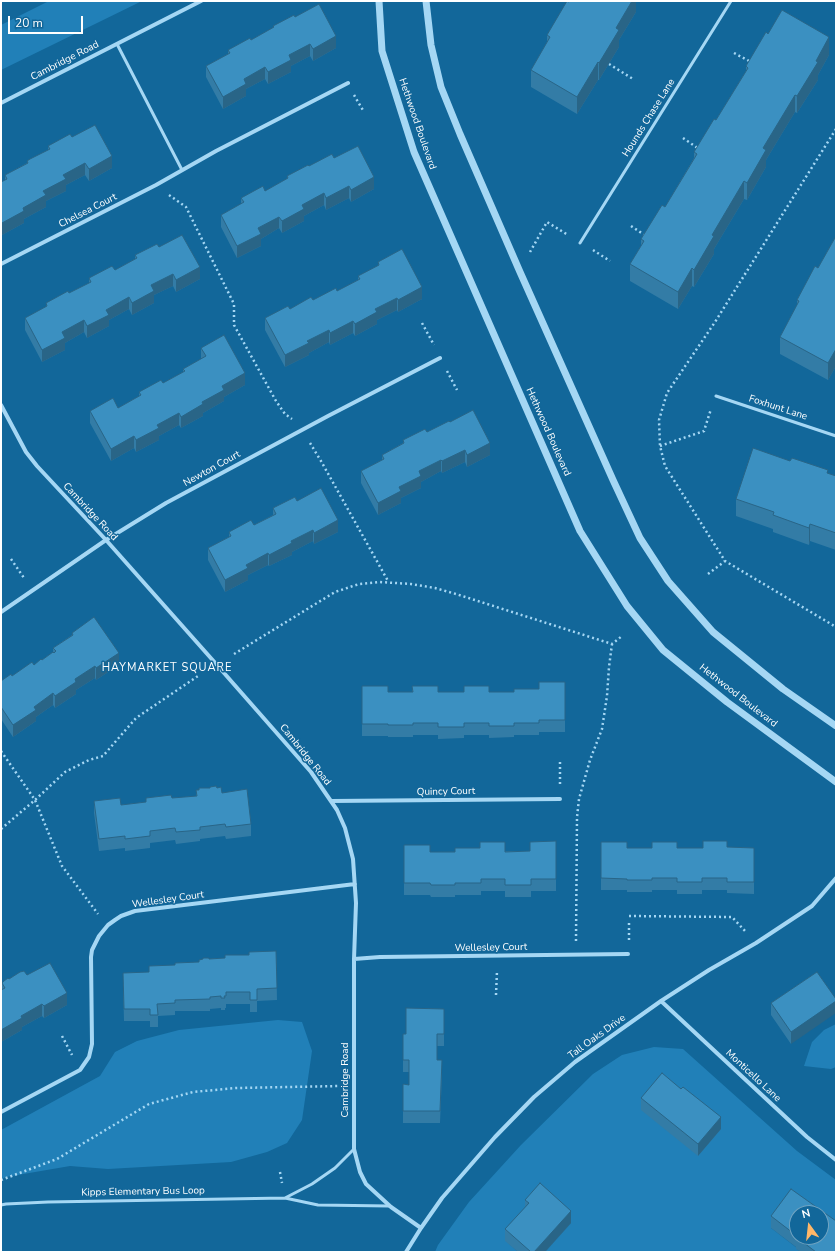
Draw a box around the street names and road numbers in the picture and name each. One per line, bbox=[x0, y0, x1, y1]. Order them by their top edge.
street label: Cambridge Road bbox=[29, 39, 101, 83]
street label: Hethwood Boulevard bbox=[396, 77, 438, 171]
street label: Hounds Chase Lane bbox=[620, 77, 678, 159]
street label: Chelsea Court bbox=[57, 191, 119, 231]
street label: Hethwood Boulevard bbox=[523, 386, 573, 478]
street label: Foxhunt Lane bbox=[747, 393, 809, 423]
street label: Newton Court bbox=[181, 448, 243, 490]
street label: Cambridge Road bbox=[60, 480, 120, 544]
street label: Hethwood Boulevard bbox=[697, 662, 779, 730]
street label: Cambridge Road bbox=[277, 722, 333, 788]
street label: Quincy Court bbox=[417, 785, 475, 799]
street label: Wellesley Court bbox=[131, 889, 205, 911]
street label: Wellesley Court bbox=[455, 941, 527, 955]
street label: Tall Oaks Drive bbox=[566, 1012, 628, 1062]
street label: Cambridge Road bbox=[340, 1042, 352, 1118]
street label: Monticello Lane bbox=[723, 1047, 783, 1105]
street label: Kipps Elementary Bus Loop bbox=[81, 1185, 205, 1199]

